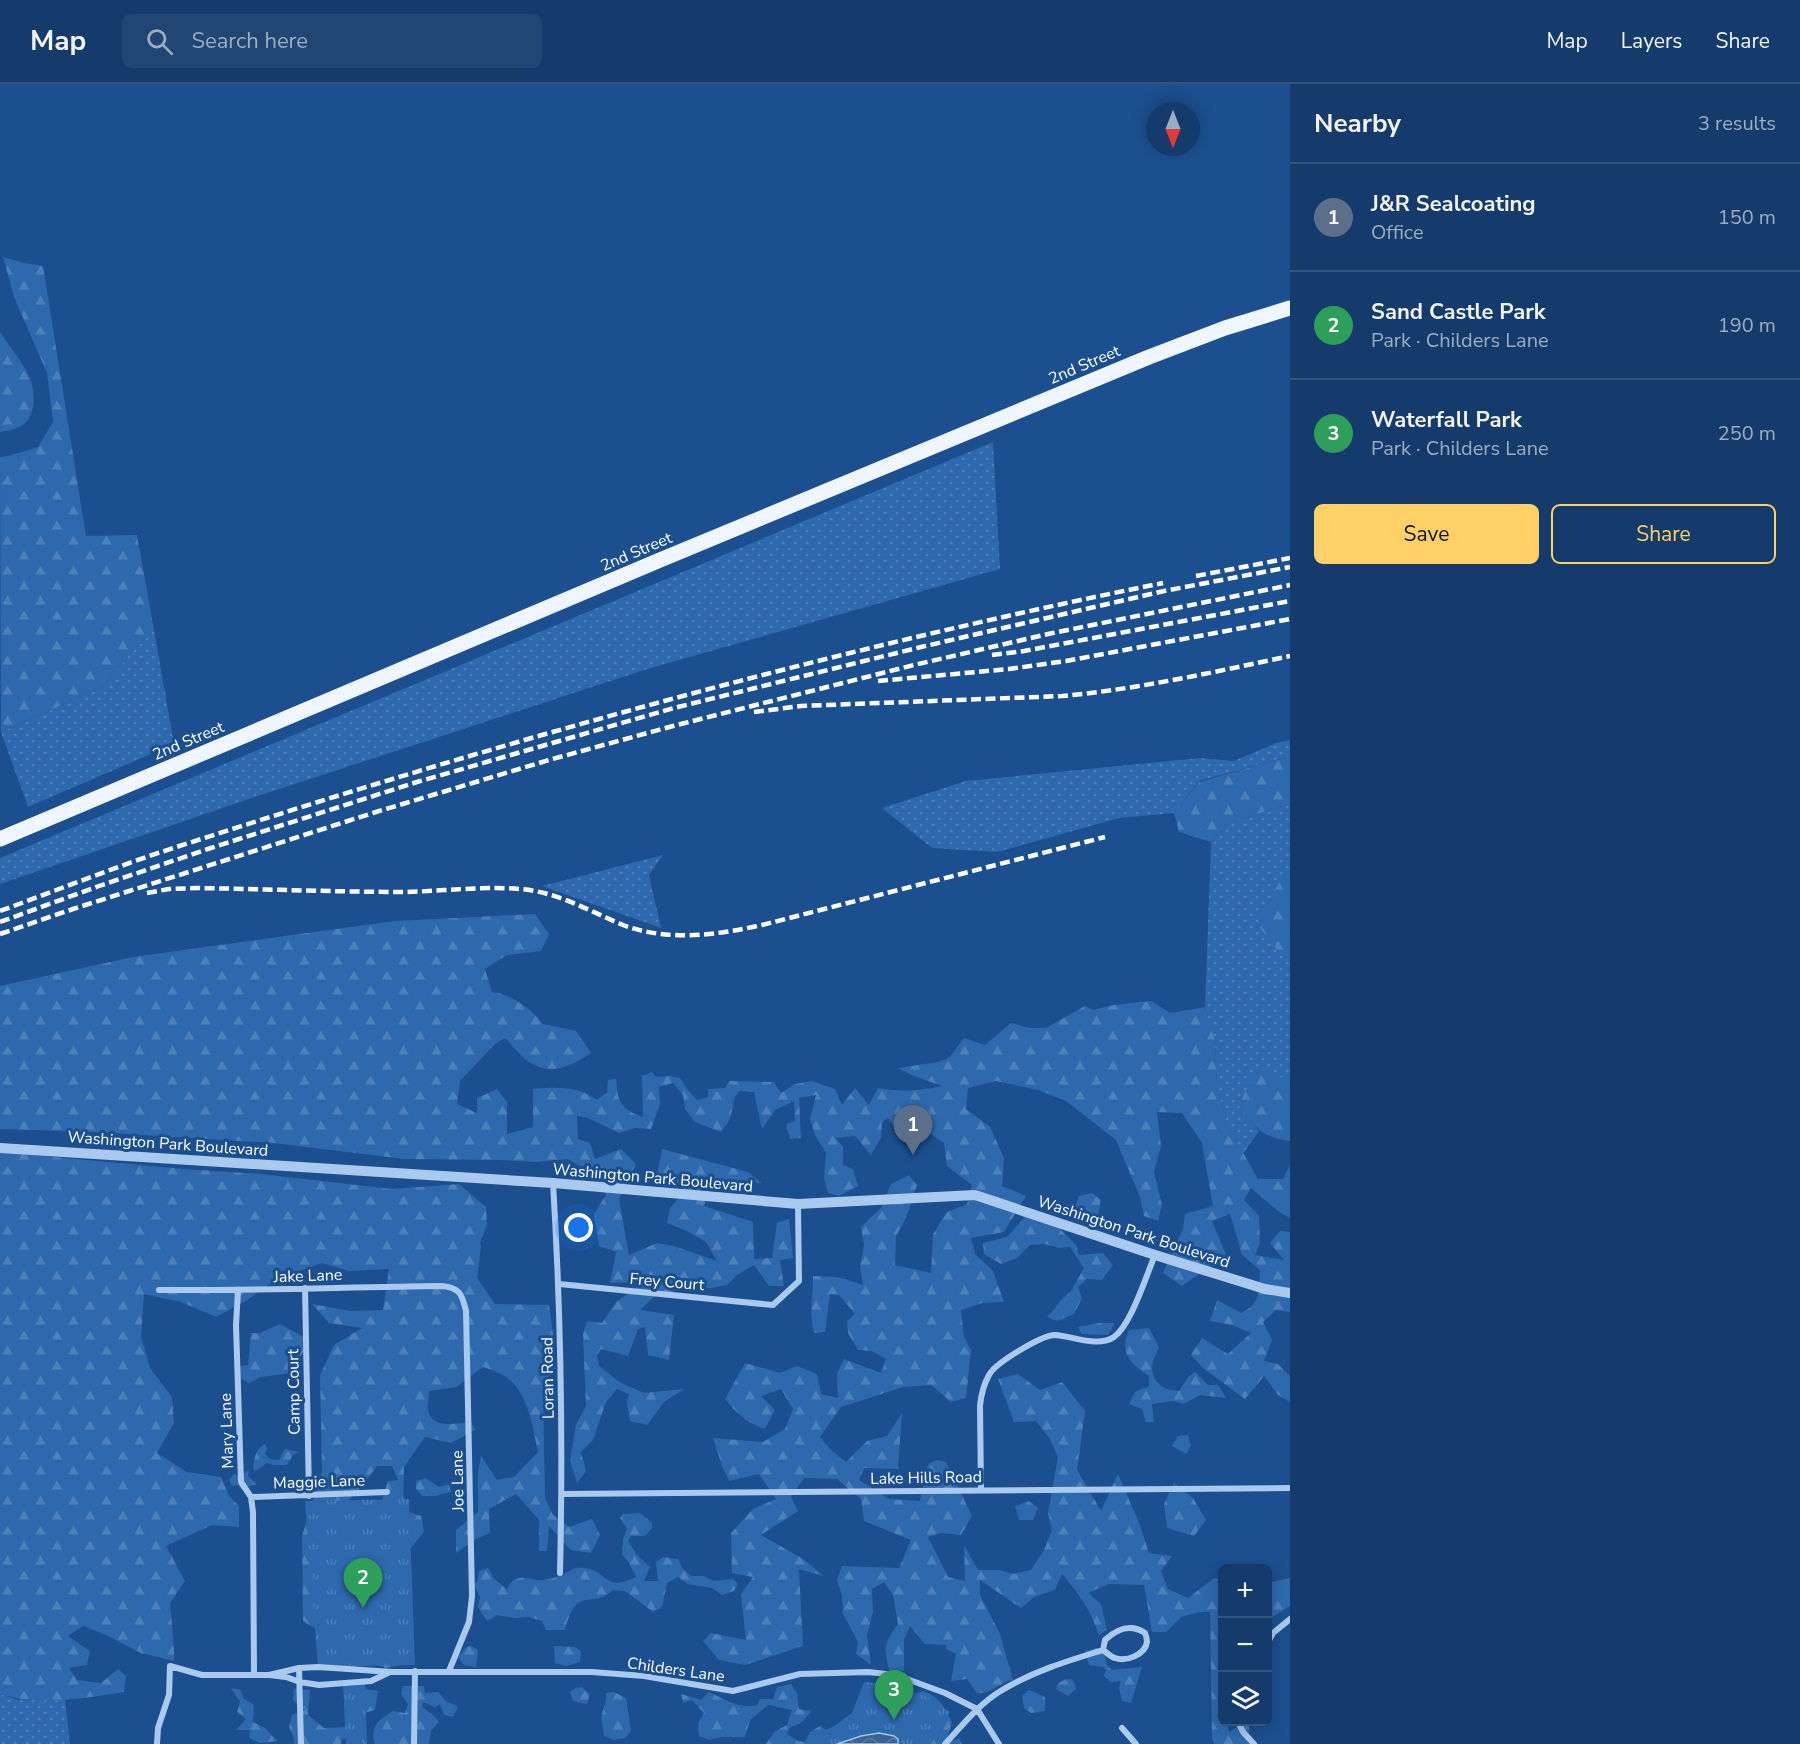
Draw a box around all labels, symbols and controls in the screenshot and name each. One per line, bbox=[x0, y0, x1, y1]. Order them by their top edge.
search box bbox=[122, 14, 542, 68]
text: Map bbox=[30, 22, 86, 60]
icon: search bbox=[143, 25, 176, 58]
text: Search here bbox=[191, 26, 308, 56]
text: Map bbox=[1546, 27, 1588, 55]
text: Layers bbox=[1621, 27, 1682, 55]
text: Share bbox=[1715, 27, 1770, 55]
north arrow bbox=[1146, 102, 1200, 156]
text: Nearby bbox=[1314, 106, 1401, 141]
text: 3 results bbox=[1698, 110, 1776, 137]
text: J&R Sealcoating bbox=[1371, 189, 1536, 219]
text: 1 bbox=[1328, 204, 1340, 231]
text: 150 m bbox=[1718, 204, 1776, 231]
text: Office bbox=[1371, 219, 1424, 246]
text: Sand Castle Park bbox=[1371, 297, 1546, 327]
text: 2 bbox=[1328, 312, 1340, 339]
text: 190 m bbox=[1718, 312, 1776, 339]
text: Park · Childers Lane bbox=[1371, 327, 1549, 354]
street label: 2nd Street bbox=[1045, 340, 1124, 390]
text: Waterfall Park bbox=[1371, 405, 1522, 435]
text: 3 bbox=[1328, 420, 1340, 447]
text: 250 m bbox=[1718, 420, 1776, 447]
text: Park · Childers Lane bbox=[1371, 435, 1549, 462]
button: Save bbox=[1314, 504, 1539, 564]
button: Share bbox=[1551, 504, 1776, 564]
street label: 2nd Street bbox=[597, 527, 676, 577]
street label: 2nd Street bbox=[149, 716, 228, 766]
pin: 1 bbox=[894, 1106, 932, 1155]
street label: Washington Park Boulevard bbox=[67, 1126, 269, 1162]
street label: Washington Park Boulevard bbox=[552, 1158, 754, 1198]
street label: Washington Park Boulevard bbox=[1035, 1190, 1233, 1273]
your location bbox=[564, 1213, 593, 1242]
street label: Jake Lane bbox=[272, 1264, 343, 1288]
street label: Frey Court bbox=[629, 1268, 706, 1296]
street label: Loran Road bbox=[536, 1337, 560, 1419]
street label: Camp Court bbox=[282, 1348, 306, 1435]
street label: Mary Lane bbox=[215, 1393, 239, 1469]
street label: Joe Lane bbox=[446, 1450, 470, 1513]
street label: Lake Hills Road bbox=[870, 1466, 982, 1490]
street label: Maggie Lane bbox=[273, 1469, 365, 1495]
pin: 2 bbox=[344, 1558, 382, 1608]
map controls bbox=[1218, 1564, 1272, 1726]
button: + bbox=[1218, 1564, 1272, 1618]
button: − bbox=[1218, 1618, 1272, 1672]
street label: Childers Lane bbox=[626, 1652, 726, 1688]
pin: 3 bbox=[874, 1670, 914, 1720]
button: layers bbox=[1218, 1672, 1272, 1726]

